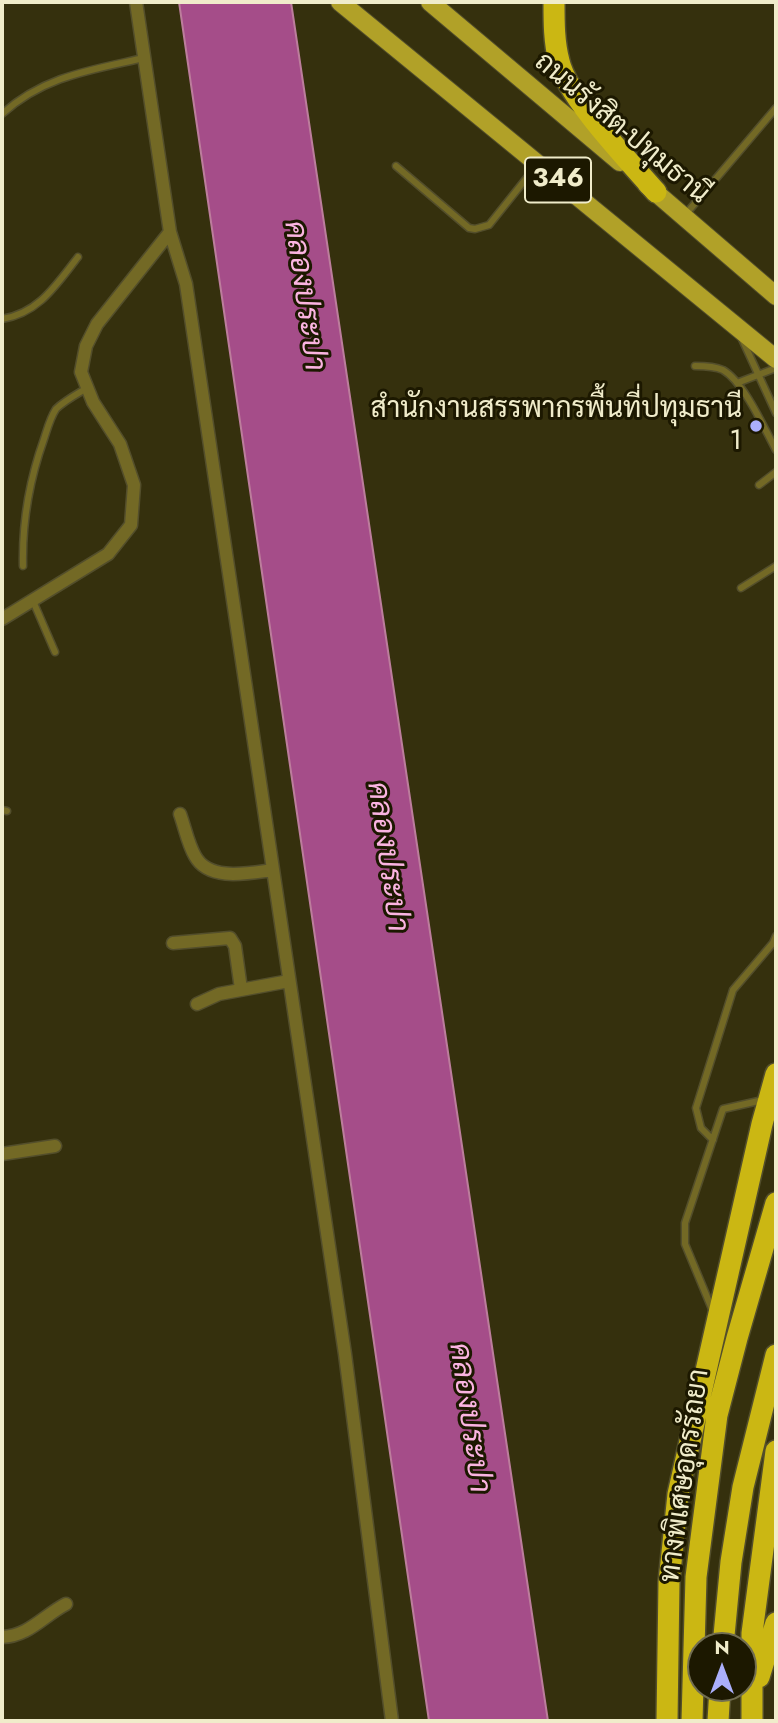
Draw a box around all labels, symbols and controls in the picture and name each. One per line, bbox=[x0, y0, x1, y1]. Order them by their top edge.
street label: ถนนรังสิต-ปทุมธานี bbox=[527, 46, 715, 212]
road number: 346 bbox=[525, 158, 591, 202]
water label: คลองประปา bbox=[275, 219, 331, 373]
place label: สำนักงานสรรพากรพื้นที่ปทุมธานี 1 bbox=[370, 393, 742, 459]
marker: สำนักงานสรรพากรพื้นที่ปทุมธานี 1 bbox=[748, 418, 764, 434]
water label: คลองประปา bbox=[358, 780, 414, 934]
water label: คลองประปา bbox=[440, 1341, 496, 1495]
street label: ทางพิเศษอุดรรัถยา bbox=[654, 1367, 718, 1585]
north arrow bbox=[687, 1632, 757, 1702]
text: N bbox=[714, 1634, 730, 1661]

